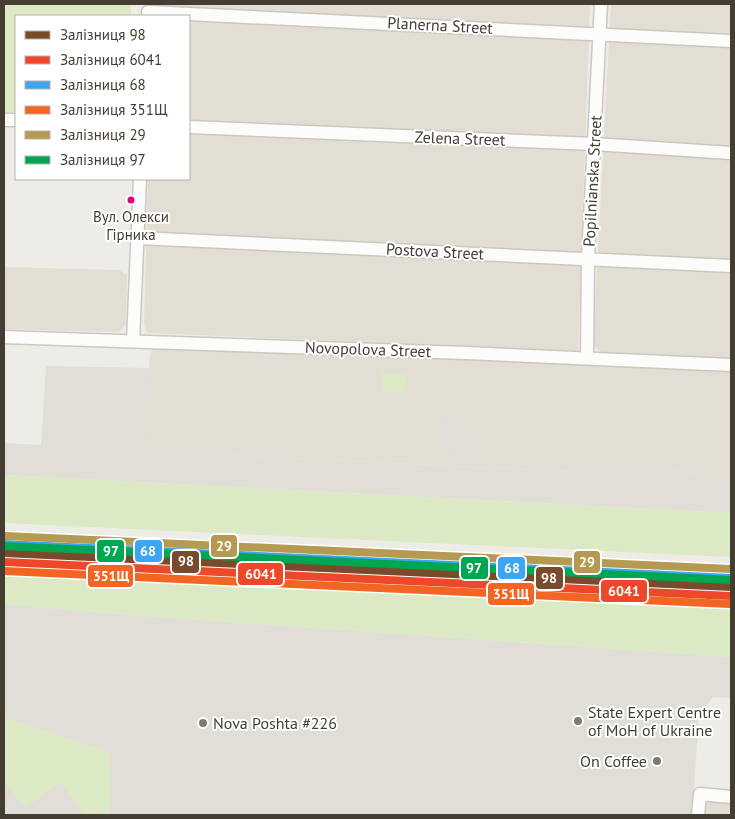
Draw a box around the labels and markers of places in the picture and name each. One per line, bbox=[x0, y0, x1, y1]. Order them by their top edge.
marker: Вул. Олекси Гірника bbox=[126, 195, 136, 205]
place label: Вул. Олекси Гірника bbox=[93, 207, 169, 244]
place label: State Expert Centre of MoH of Ukraine bbox=[588, 702, 721, 740]
place label: Nova Poshta #226 bbox=[213, 713, 337, 733]
marker: State Expert Centre of MoH of Ukraine bbox=[572, 715, 584, 727]
marker: Nova Poshta #226 bbox=[197, 717, 209, 729]
place label: On Coffee bbox=[580, 751, 647, 771]
marker: On Coffee bbox=[651, 755, 663, 767]

